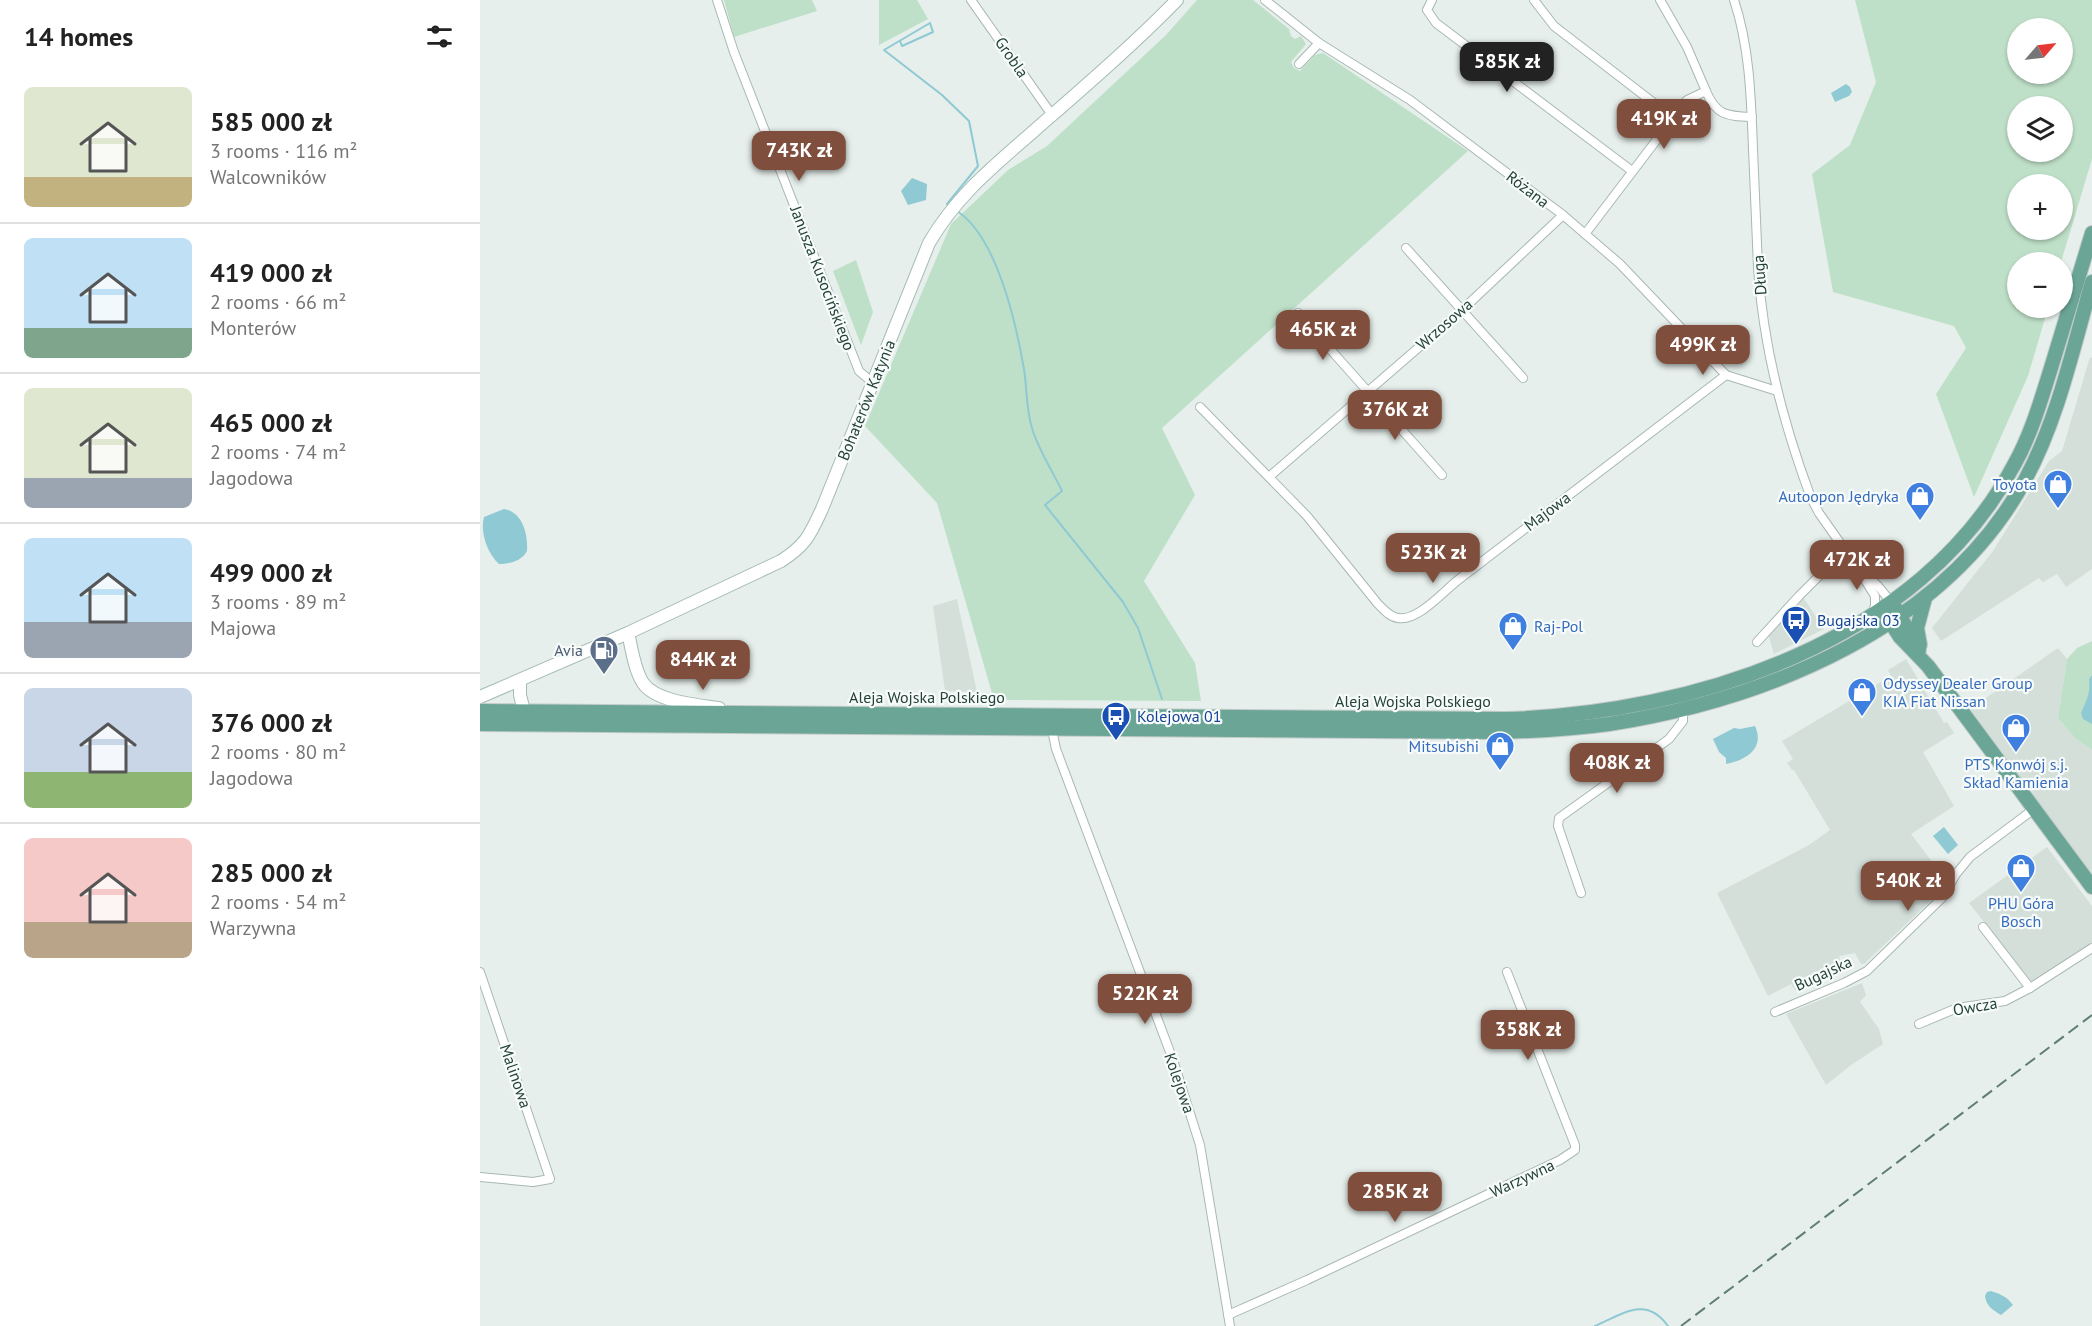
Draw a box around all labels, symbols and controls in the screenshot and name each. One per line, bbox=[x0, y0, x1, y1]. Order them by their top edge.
north arrow bbox=[2007, 18, 2073, 84]
map controls bbox=[2007, 18, 2073, 318]
text: 14 homes bbox=[24, 20, 133, 53]
icon: filters bbox=[423, 20, 456, 53]
street label: Grobla bbox=[991, 33, 1033, 81]
pin: 585K zł bbox=[1452, 42, 1562, 93]
text: 585K zł bbox=[1474, 48, 1540, 74]
button: layers bbox=[2007, 96, 2073, 162]
pin: 419K zł bbox=[1609, 99, 1719, 150]
text: 585 000 zł bbox=[210, 105, 332, 138]
text: 419K zł bbox=[1631, 105, 1697, 131]
icon: home bbox=[72, 111, 144, 183]
pin: 743K zł bbox=[744, 131, 854, 182]
text: 743K zł bbox=[766, 137, 832, 163]
text: 3 rooms · 116 m² bbox=[210, 138, 357, 164]
text: Walcowników bbox=[210, 164, 326, 190]
street label: Różana bbox=[1502, 166, 1554, 212]
button: + bbox=[2007, 174, 2073, 240]
street label: Janusza Kusocińskiego bbox=[786, 202, 860, 353]
button: − bbox=[2007, 252, 2073, 318]
street label: Długa bbox=[1748, 254, 1770, 296]
text: 419 000 zł bbox=[210, 256, 332, 289]
icon: home bbox=[72, 262, 144, 334]
text: 2 rooms · 66 m² bbox=[210, 289, 346, 315]
street label: Wrzosowa bbox=[1412, 294, 1476, 354]
pin: 465K zł bbox=[1268, 310, 1378, 361]
text: Monterów bbox=[210, 315, 296, 341]
text: 465K zł bbox=[1290, 316, 1356, 342]
pin: 499K zł bbox=[1648, 325, 1758, 376]
text: 499K zł bbox=[1670, 331, 1736, 357]
street label: Bohaterów Katynia bbox=[833, 337, 899, 463]
pin: 376K zł bbox=[1340, 390, 1450, 441]
text: 376K zł bbox=[1362, 396, 1428, 422]
text: 465 000 zł bbox=[210, 406, 332, 439]
icon: home bbox=[72, 412, 144, 484]
text: 2 rooms · 74 m² bbox=[210, 439, 346, 465]
text: Jagodowa bbox=[210, 465, 293, 491]
shop icon: Toyota bbox=[2042, 468, 2074, 510]
place label: Toyota bbox=[1993, 474, 2037, 494]
shop icon: Autoopon Jędryka bbox=[1904, 480, 1936, 522]
place label: Autoopon Jędryka bbox=[1778, 486, 1899, 506]
street label: Majowa bbox=[1520, 487, 1574, 535]
pin: 523K zł bbox=[1378, 533, 1488, 584]
text: 523K zł bbox=[1400, 539, 1466, 565]
pin: 472K zł bbox=[1802, 540, 1912, 591]
text: 472K zł bbox=[1824, 546, 1890, 572]
text: 499 000 zł bbox=[210, 556, 332, 589]
icon: home bbox=[72, 562, 144, 634]
text: 3 rooms · 89 m² bbox=[210, 589, 346, 615]
bus stop icon: Bugajska 03 bbox=[1780, 604, 1812, 646]
shop icon: Raj-Pol bbox=[1497, 610, 1529, 652]
place label: Bugajska 03 bbox=[1817, 610, 1900, 630]
text: Majowa bbox=[210, 615, 276, 641]
place label: Raj-Pol bbox=[1534, 616, 1583, 636]
fuel station icon: Avia bbox=[588, 634, 620, 676]
place label: Avia bbox=[554, 640, 583, 660]
pin: 844K zł bbox=[648, 640, 758, 691]
text: 844K zł bbox=[670, 646, 736, 672]
place label: Odyssey Dealer Group KIA Fiat Nissan bbox=[1883, 673, 2033, 711]
shop icon: Odyssey Dealer Group KIA Fiat Nissan bbox=[1846, 676, 1878, 718]
street label: Aleja Wojska Polskiego bbox=[849, 687, 1005, 707]
street label: Aleja Wojska Polskiego bbox=[1335, 691, 1491, 711]
bus stop icon: Kolejowa 01 bbox=[1100, 700, 1132, 742]
text: 376 000 zł bbox=[210, 706, 332, 739]
place label: Kolejowa 01 bbox=[1137, 706, 1221, 726]
icon: home bbox=[72, 712, 144, 784]
shop icon: PTS Konwój s.j. Skład Kamienia bbox=[2000, 712, 2032, 754]
shop icon: Mitsubishi bbox=[1484, 730, 1516, 772]
place label: Mitsubishi bbox=[1409, 736, 1479, 756]
text: 2 rooms · 80 m² bbox=[210, 739, 346, 765]
pin: 408K zł bbox=[1562, 743, 1672, 794]
text: 408K zł bbox=[1584, 749, 1650, 775]
place label: PTS Konwój s.j. Skład Kamienia bbox=[1963, 754, 2069, 792]
text: Jagodowa bbox=[210, 765, 293, 791]
shop icon: PHU Góra Bosch bbox=[2005, 852, 2037, 894]
text: 285 000 zł bbox=[210, 856, 332, 889]
pin: 540K zł bbox=[1853, 861, 1963, 912]
icon: home bbox=[72, 862, 144, 934]
text: 540K zł bbox=[1875, 867, 1941, 893]
text: 2 rooms · 54 m² bbox=[210, 889, 346, 915]
place label: PHU Góra Bosch bbox=[1988, 893, 2054, 931]
text: Warzywna bbox=[210, 915, 296, 941]
street label: Bugajska bbox=[1791, 951, 1855, 995]
pin: 522K zł bbox=[1090, 974, 1200, 1025]
text: 522K zł bbox=[1112, 980, 1178, 1006]
street label: Owcza bbox=[1951, 992, 1999, 1020]
pin: 358K zł bbox=[1473, 1010, 1583, 1061]
text: 358K zł bbox=[1495, 1016, 1561, 1042]
street label: Malinowa bbox=[496, 1041, 536, 1111]
street label: Kolejowa bbox=[1160, 1050, 1200, 1116]
street label: Warzywna bbox=[1487, 1154, 1557, 1202]
pin: 285K zł bbox=[1340, 1172, 1450, 1223]
text: 285K zł bbox=[1362, 1178, 1428, 1204]

